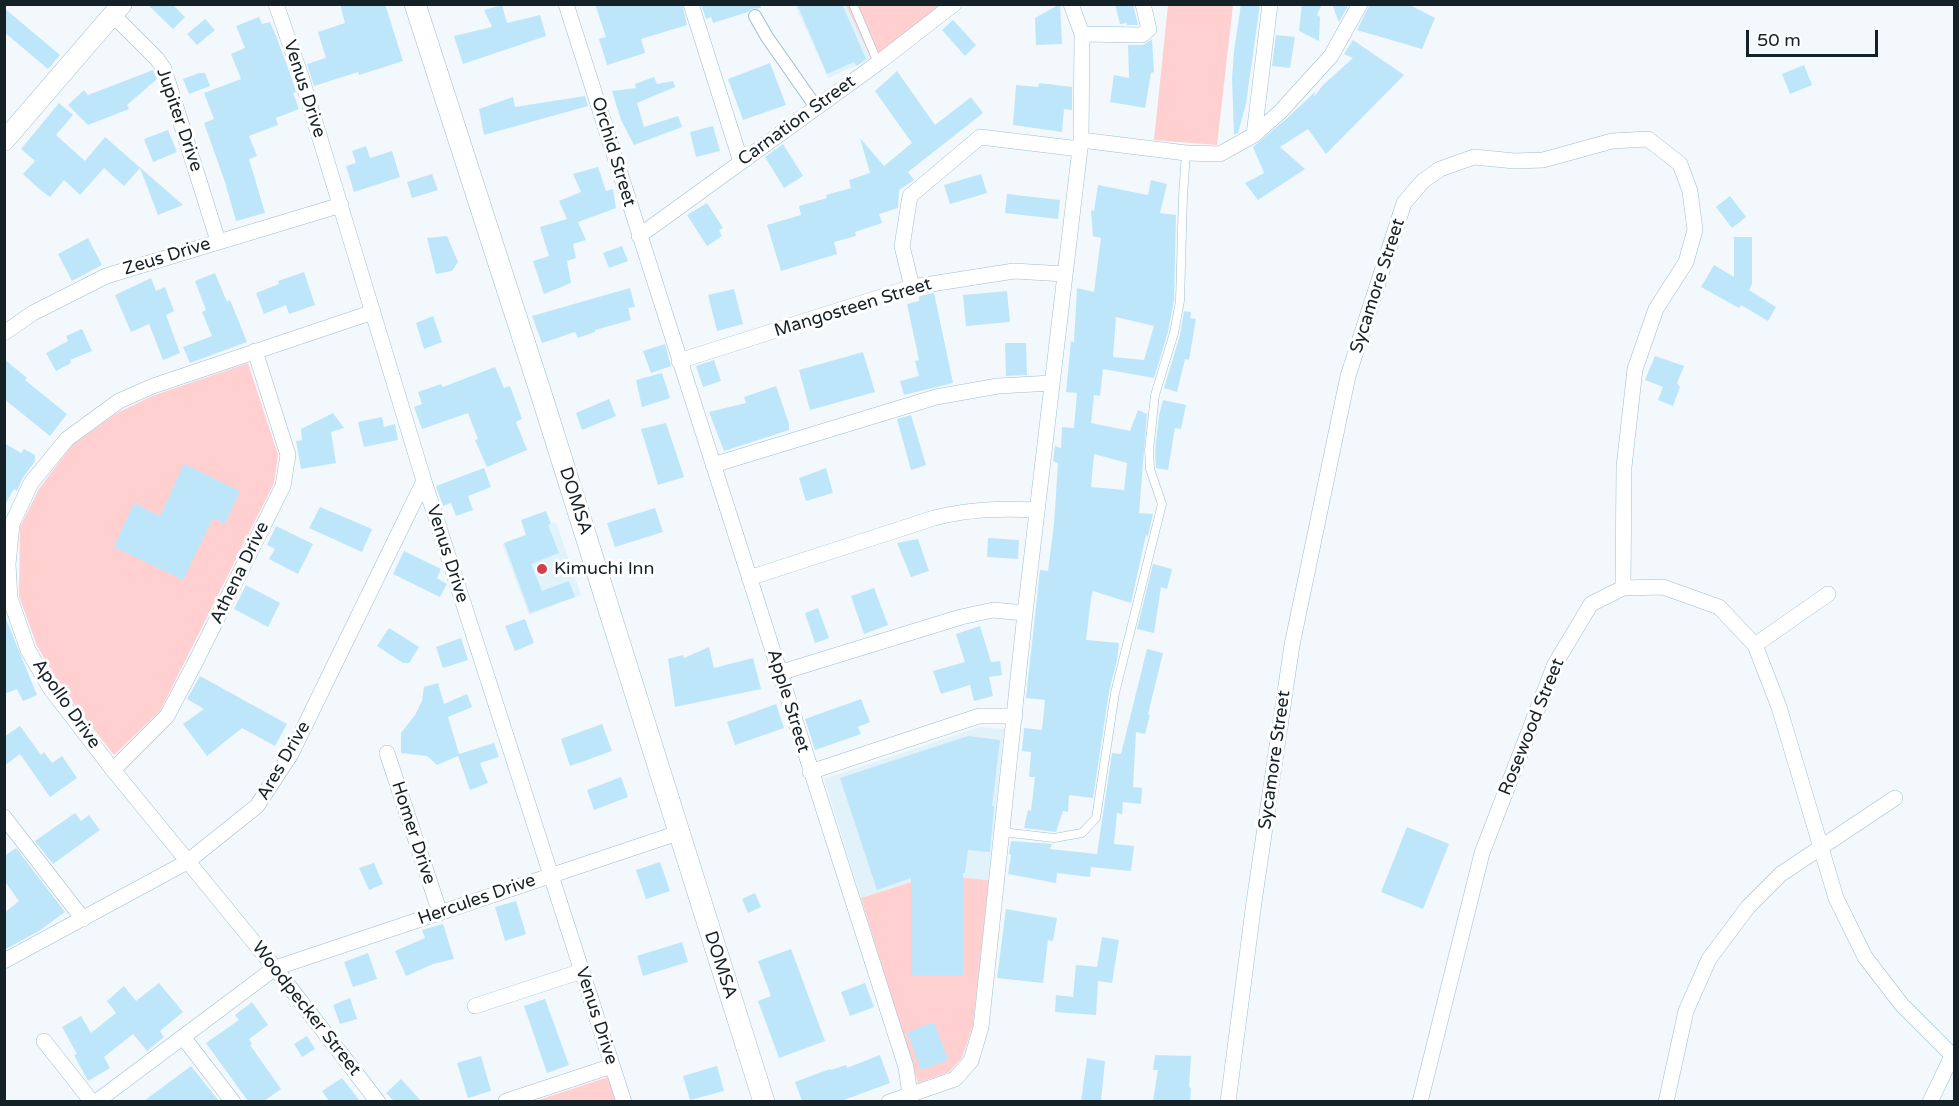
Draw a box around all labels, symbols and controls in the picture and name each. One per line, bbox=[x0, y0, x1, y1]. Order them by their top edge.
scale bar bbox=[1749, 18, 1881, 56]
text: 50 m bbox=[1757, 29, 1801, 51]
street label: Venus Drive bbox=[278, 38, 330, 140]
street label: Jupiter Drive bbox=[151, 65, 207, 175]
street label: Carnation Street bbox=[734, 71, 860, 171]
street label: Orchid Street bbox=[586, 95, 640, 209]
street label: Sycamore Street bbox=[1346, 216, 1410, 356]
street label: Zeus Drive bbox=[121, 233, 213, 281]
street label: Mangosteen Street bbox=[772, 274, 934, 342]
street label: DOMSA bbox=[554, 464, 596, 538]
street label: Venus Drive bbox=[421, 503, 473, 605]
street label: Athena Drive bbox=[206, 518, 274, 628]
place label: Kimuchi Inn bbox=[554, 558, 655, 580]
marker: Kimuchi Inn bbox=[535, 562, 549, 576]
street label: Apple Street bbox=[762, 647, 814, 755]
street label: Apollo Drive bbox=[27, 655, 105, 753]
street label: Rosewood Street bbox=[1495, 655, 1569, 799]
street label: Sycamore Street bbox=[1255, 689, 1295, 831]
street label: Ares Drive bbox=[253, 718, 315, 804]
street label: Homer Drive bbox=[386, 779, 440, 887]
street label: Hercules Drive bbox=[415, 870, 539, 930]
street label: DOMSA bbox=[699, 928, 741, 1002]
street label: Woodpecker Street bbox=[247, 937, 365, 1081]
street label: Venus Drive bbox=[570, 965, 622, 1067]

